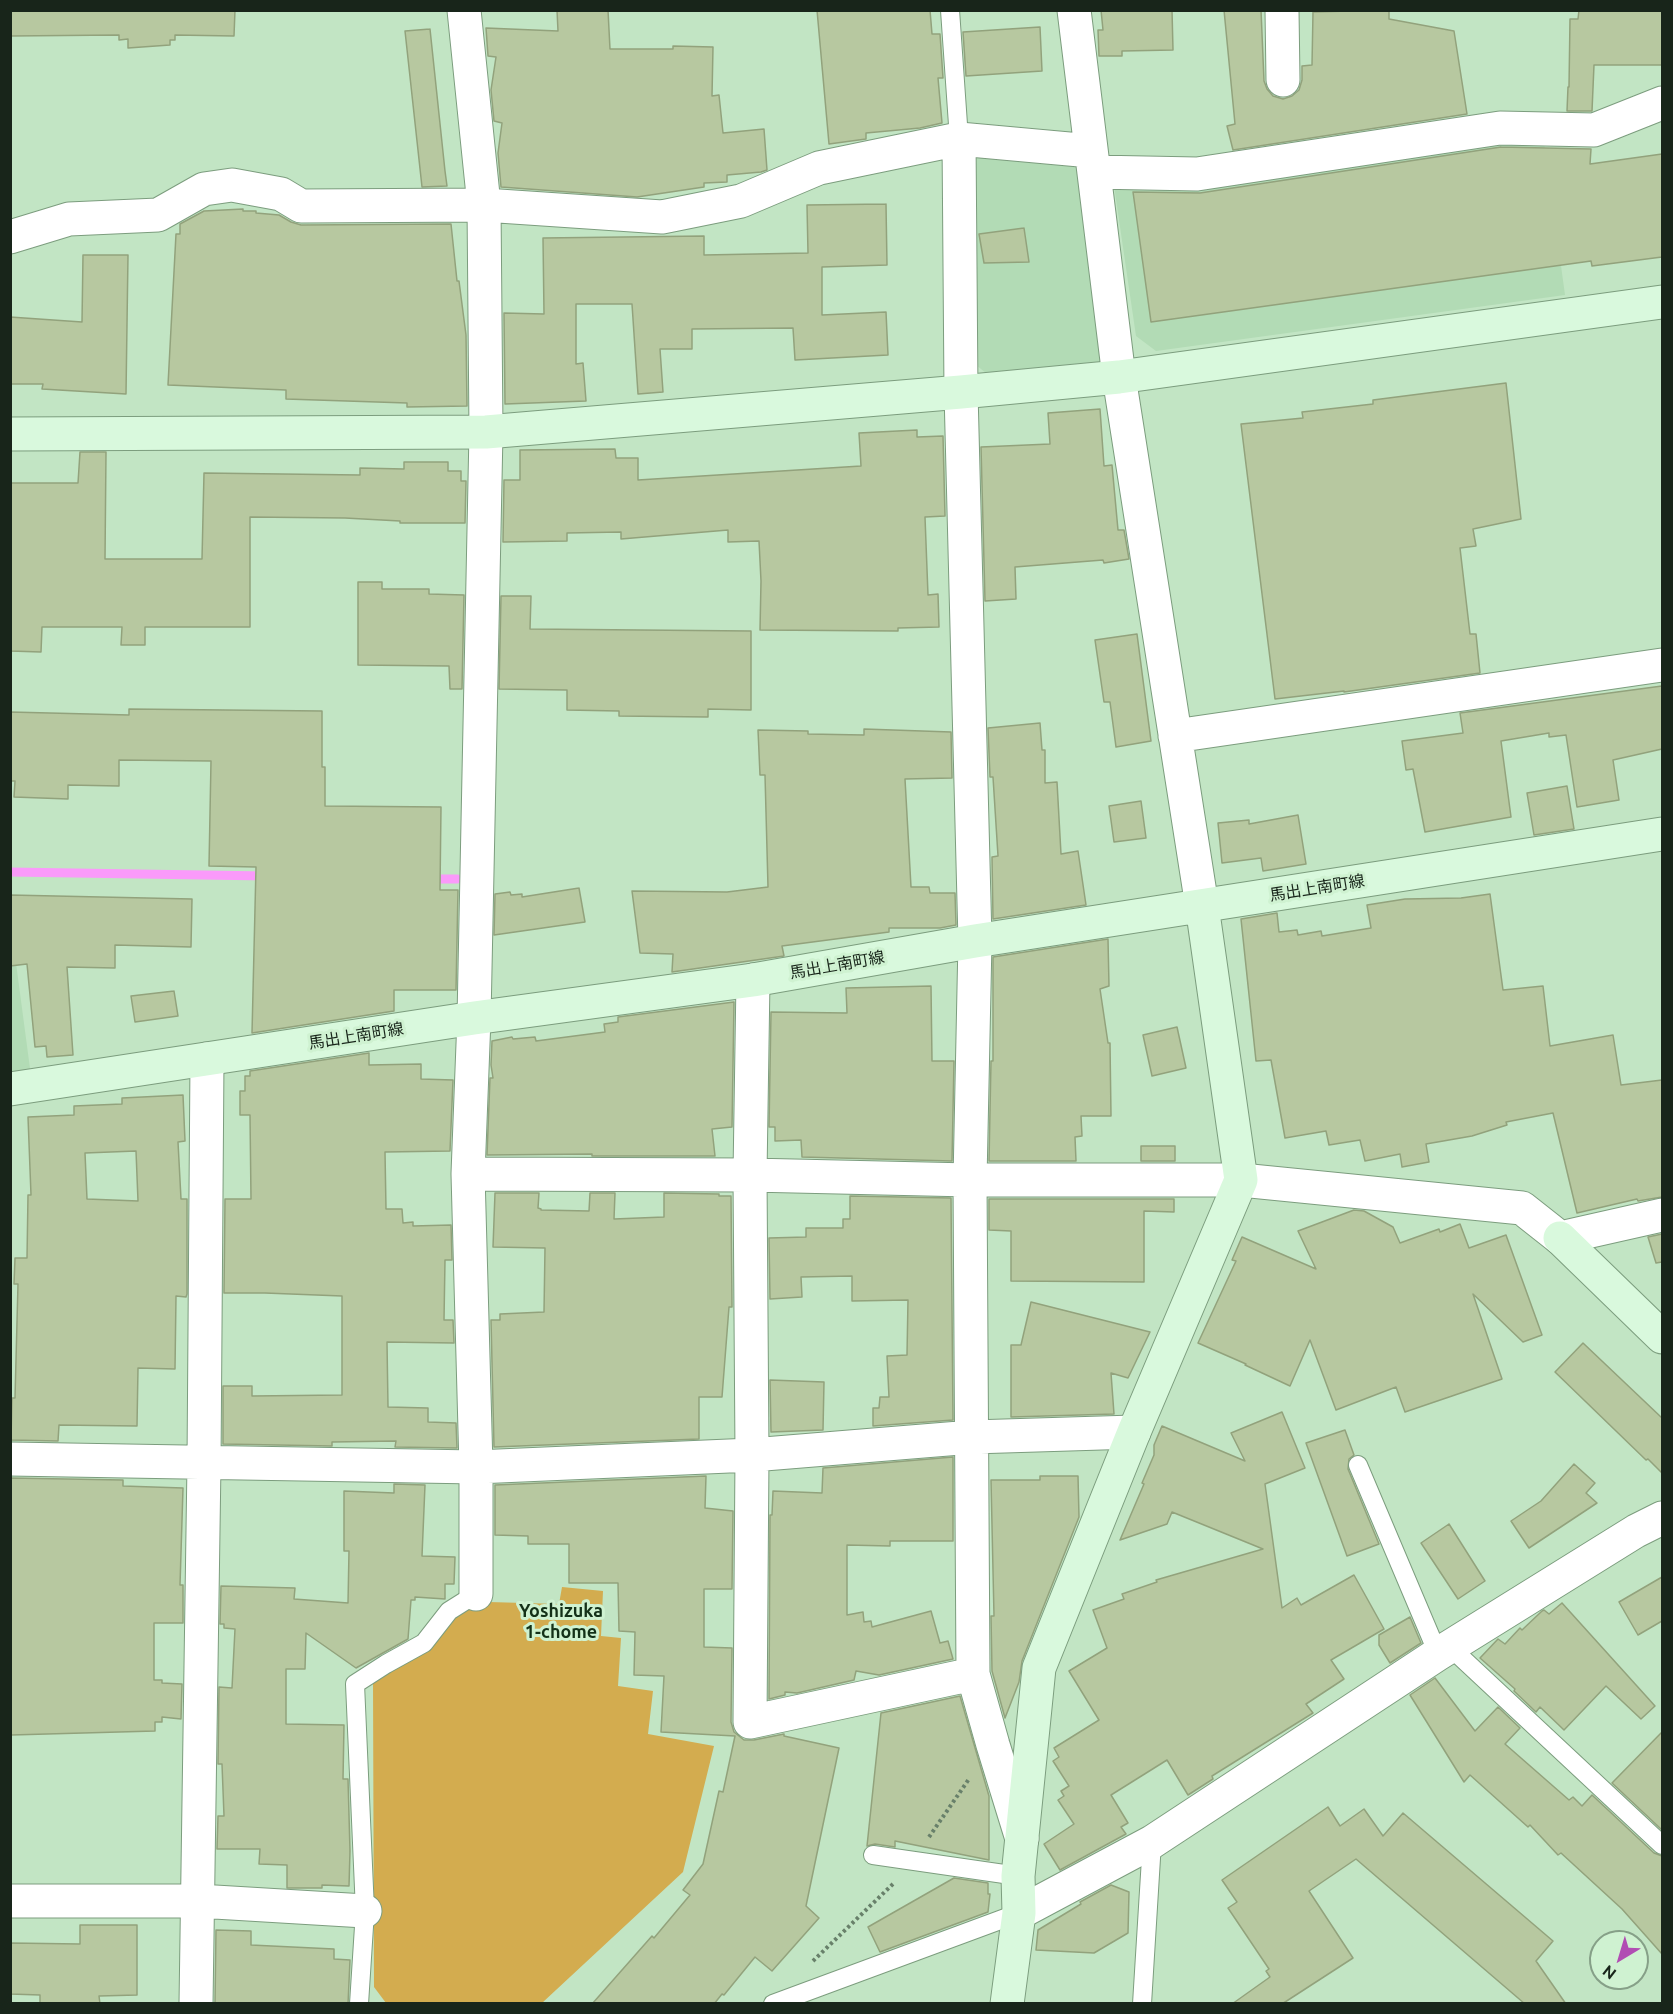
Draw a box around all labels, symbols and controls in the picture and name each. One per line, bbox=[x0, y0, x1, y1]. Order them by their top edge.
street label: 馬出上南町線 bbox=[1268, 871, 1366, 905]
street label: 馬出上南町線 bbox=[788, 947, 886, 983]
street label: 馬出上南町線 bbox=[307, 1019, 405, 1053]
district label: Yoshizuka 1-chome bbox=[519, 1600, 603, 1642]
north arrow bbox=[1589, 1930, 1649, 1990]
text: N bbox=[1599, 1962, 1619, 1983]

